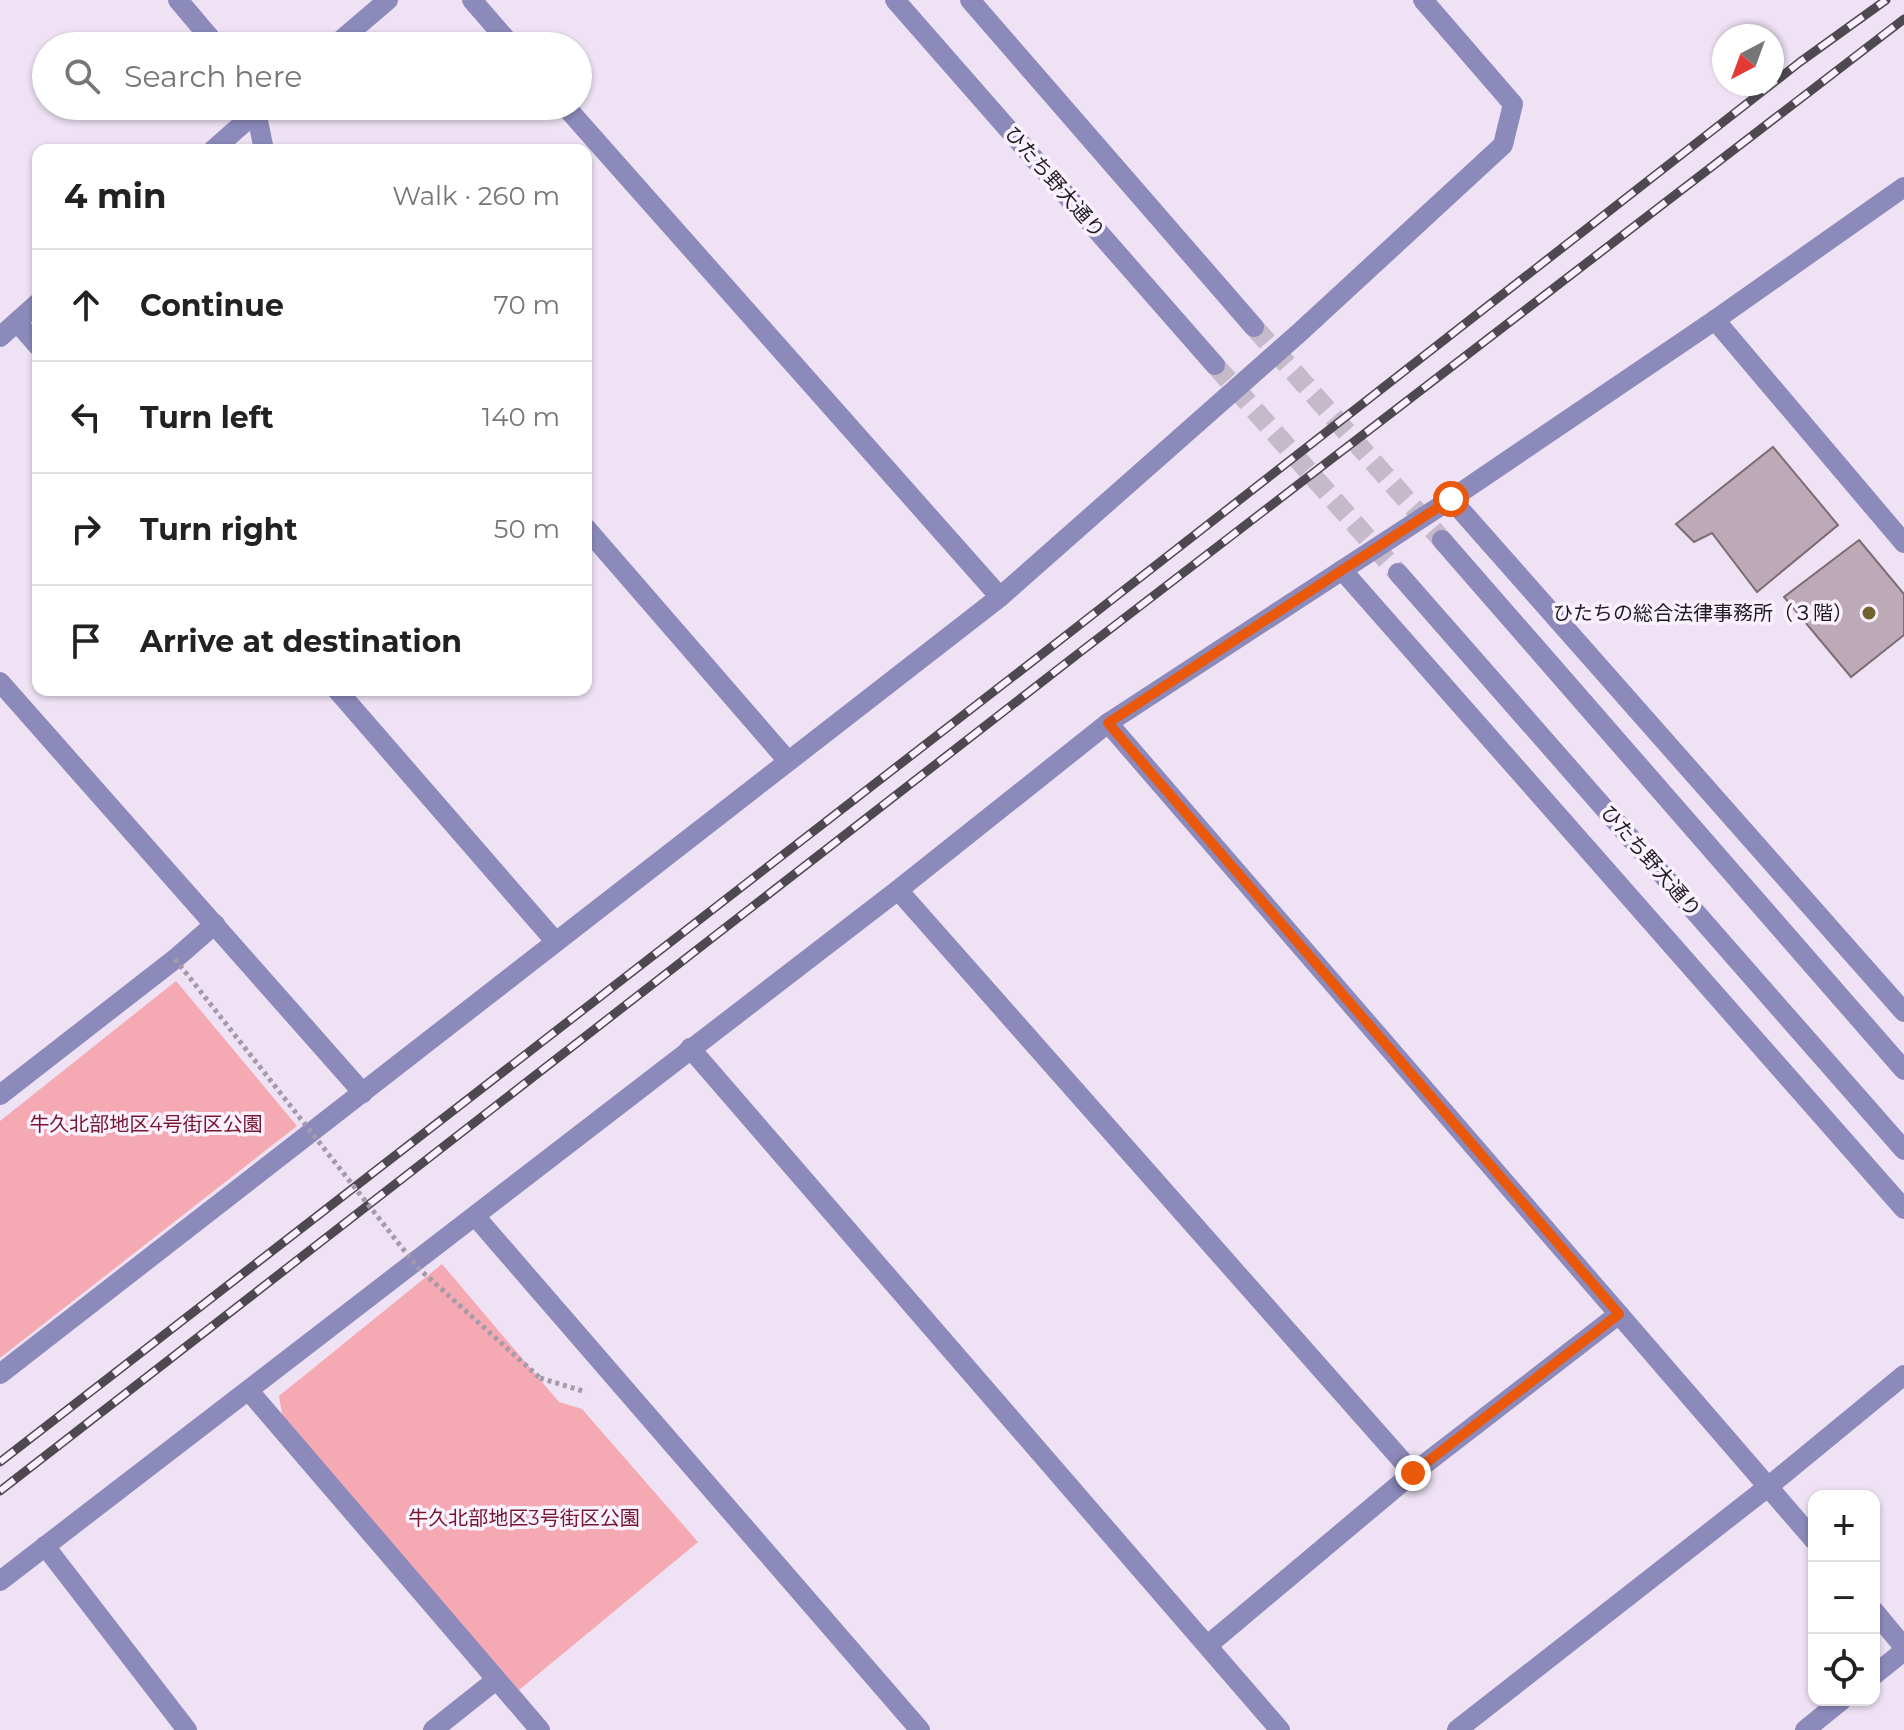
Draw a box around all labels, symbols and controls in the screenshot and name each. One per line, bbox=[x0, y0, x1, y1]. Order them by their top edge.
north arrow bbox=[1712, 24, 1784, 96]
search box bbox=[32, 32, 592, 120]
icon: search bbox=[60, 54, 104, 98]
text: Search here bbox=[124, 58, 302, 95]
street label: ひたち野大通り bbox=[1000, 121, 1110, 243]
text: 4 min bbox=[64, 175, 166, 217]
text: Walk · 260 m bbox=[392, 180, 560, 212]
icon: ahead bbox=[64, 283, 108, 327]
text: Continue bbox=[140, 287, 284, 324]
text: 70 m bbox=[494, 289, 560, 321]
icon: left bbox=[64, 395, 108, 439]
text: Turn left bbox=[140, 399, 273, 436]
text: 140 m bbox=[482, 401, 560, 433]
route start bbox=[1433, 481, 1469, 517]
icon: right bbox=[64, 507, 108, 551]
text: Turn right bbox=[140, 511, 297, 548]
text: 50 m bbox=[494, 513, 560, 545]
place label: ひたちの総合法律事務所（３階） bbox=[1553, 601, 1853, 625]
marker: ひたちの総合法律事務所（３階） bbox=[1860, 604, 1878, 622]
icon: arrive bbox=[64, 619, 108, 663]
text: Arrive at destination bbox=[140, 623, 462, 660]
street label: ひたち野大通り bbox=[1596, 800, 1706, 922]
park label: 牛久北部地区4号街区公園 bbox=[29, 1112, 263, 1136]
route end bbox=[1395, 1455, 1431, 1491]
map controls bbox=[1808, 1490, 1880, 1706]
button: + bbox=[1808, 1490, 1880, 1562]
park label: 牛久北部地区3号街区公園 bbox=[408, 1506, 640, 1530]
button: − bbox=[1808, 1562, 1880, 1634]
button: locate bbox=[1808, 1634, 1880, 1706]

